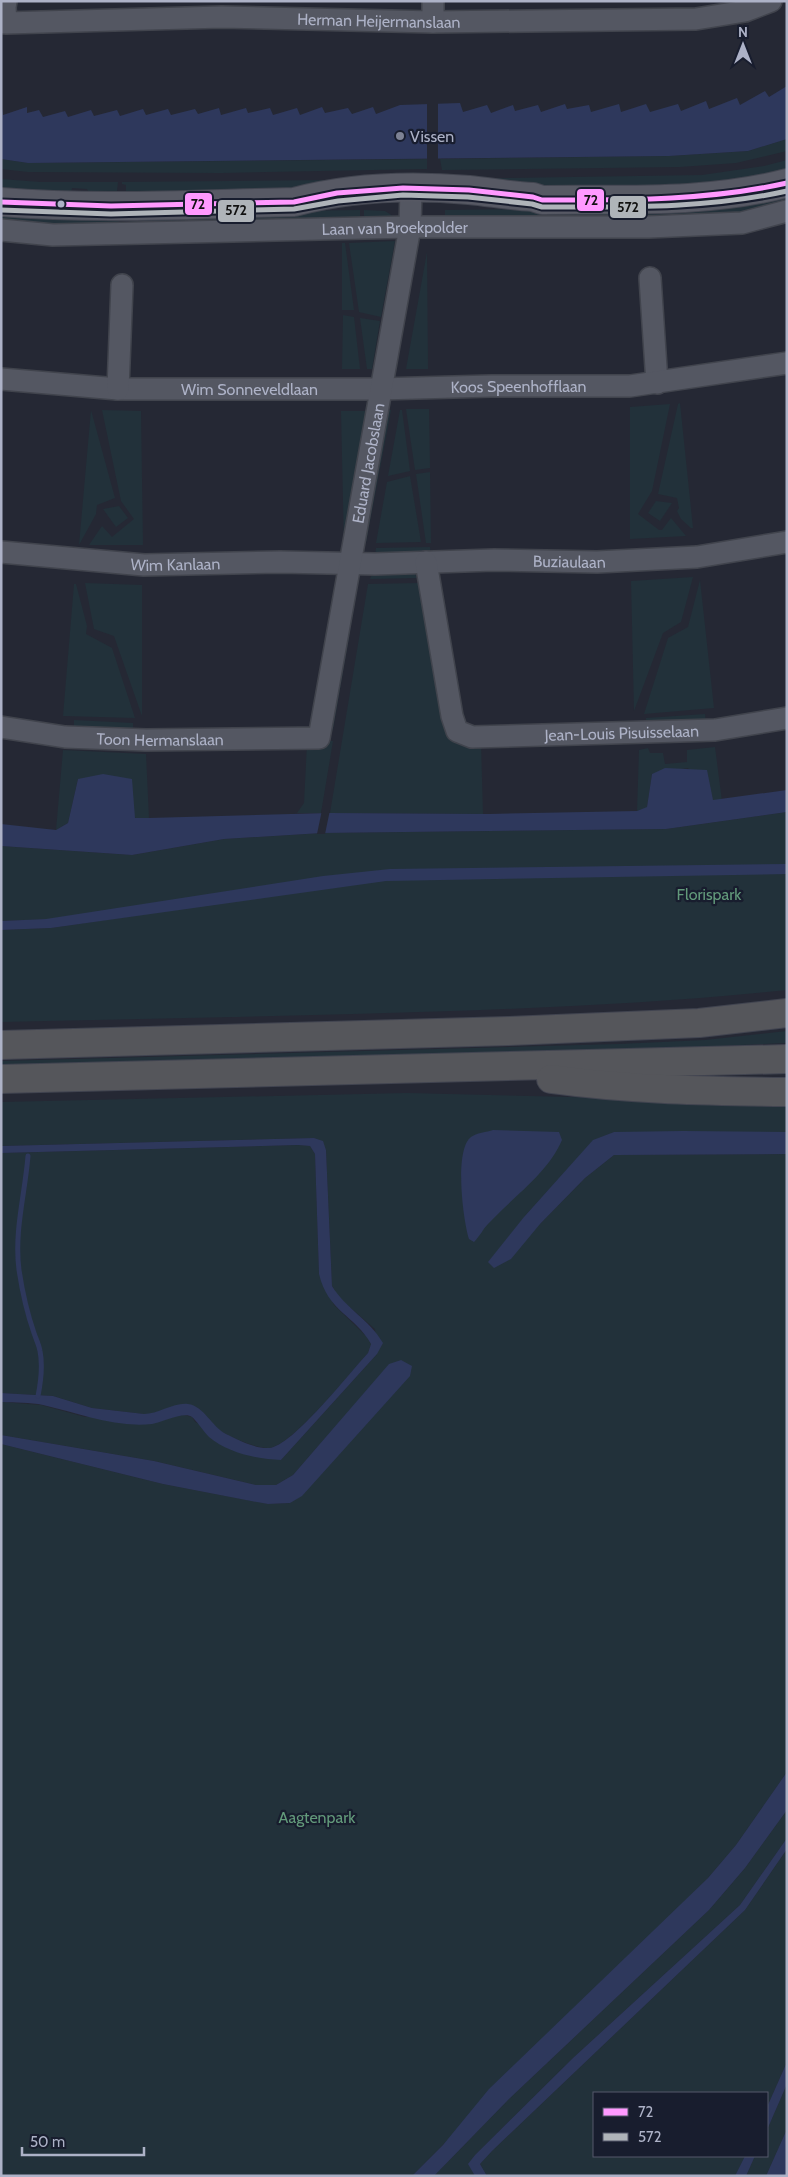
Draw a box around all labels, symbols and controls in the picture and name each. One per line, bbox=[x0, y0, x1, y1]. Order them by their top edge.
street label: Herman Heijermanslaan bbox=[297, 9, 461, 32]
north arrow bbox=[718, 20, 768, 70]
text: N bbox=[738, 23, 748, 41]
place label: Vissen bbox=[410, 127, 454, 146]
marker: Vissen bbox=[394, 130, 406, 142]
line badge: 72 bbox=[576, 188, 605, 212]
text: 72 bbox=[584, 191, 598, 209]
line badge: 72 bbox=[184, 192, 213, 216]
text: 72 bbox=[191, 195, 205, 213]
line badge: 572 bbox=[609, 195, 647, 219]
text: 572 bbox=[617, 198, 639, 216]
unlabelled marker bbox=[56, 199, 66, 209]
line badge: 572 bbox=[217, 199, 255, 223]
text: 572 bbox=[225, 201, 247, 219]
street label: Laan van Broekpolder bbox=[321, 218, 469, 238]
street label: Koos Speenhofflaan bbox=[450, 377, 587, 397]
street label: Wim Sonneveldlaan bbox=[181, 380, 318, 399]
street label: Eduard Jacobslaan bbox=[348, 401, 388, 525]
street label: Buziaulaan bbox=[533, 551, 606, 572]
street label: Wim Kanlaan bbox=[130, 554, 221, 575]
street label: Jean-Louis Pisuisselaan bbox=[543, 721, 699, 744]
street label: Toon Hermanslaan bbox=[96, 729, 224, 750]
park label: Florispark bbox=[677, 885, 742, 904]
park label: Aagtenpark bbox=[279, 1808, 356, 1827]
legend bbox=[593, 2092, 768, 2157]
text: 72 bbox=[638, 2103, 654, 2121]
scale bar bbox=[22, 2124, 145, 2156]
text: 572 bbox=[638, 2128, 662, 2146]
text: 50 m bbox=[30, 2133, 65, 2151]

